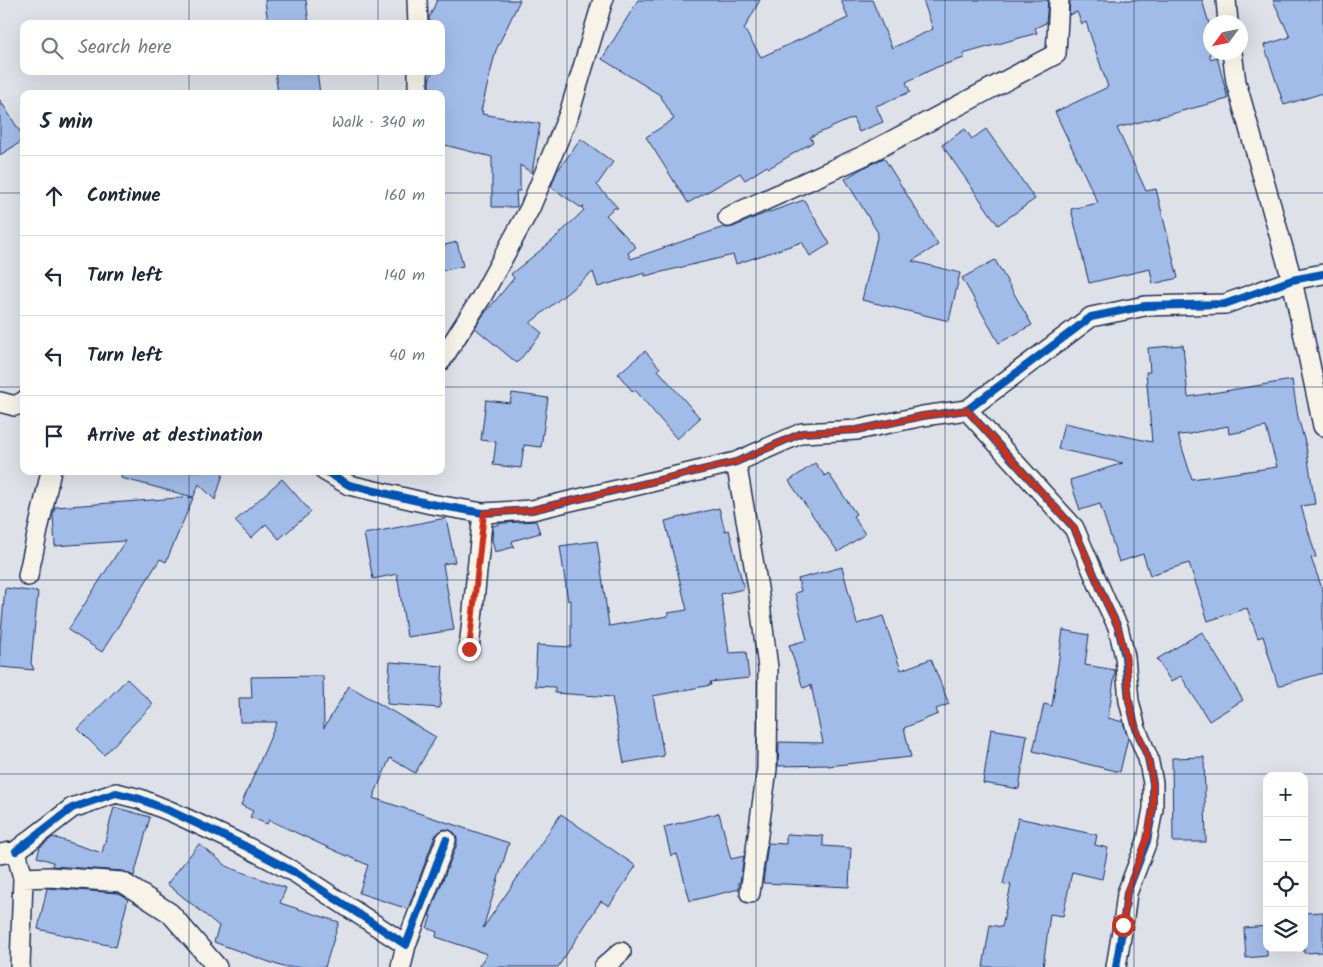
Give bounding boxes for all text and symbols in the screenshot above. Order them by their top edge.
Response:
north arrow [1203,15,1248,60]
search box [20,20,445,75]
text: Search here [78,33,172,63]
icon: search [38,34,66,62]
text: 5 min [40,106,93,139]
text: Walk · 340 m [332,110,425,135]
text: Continue [87,181,160,211]
icon: ahead [40,182,68,210]
text: 160 m [384,183,425,208]
text: Turn left [87,261,162,291]
icon: left [40,262,68,290]
text: 140 m [384,263,425,288]
text: Turn left [87,341,162,371]
icon: left [40,342,68,370]
text: 40 m [389,343,425,368]
text: Arrive at destination [87,421,263,451]
icon: arrive [40,422,68,450]
route end [458,638,481,661]
map controls [1263,772,1308,952]
button: + [1263,772,1308,817]
button: − [1263,817,1308,862]
button: locate [1263,862,1308,907]
button: layers [1263,907,1308,952]
route start [1112,914,1135,937]

